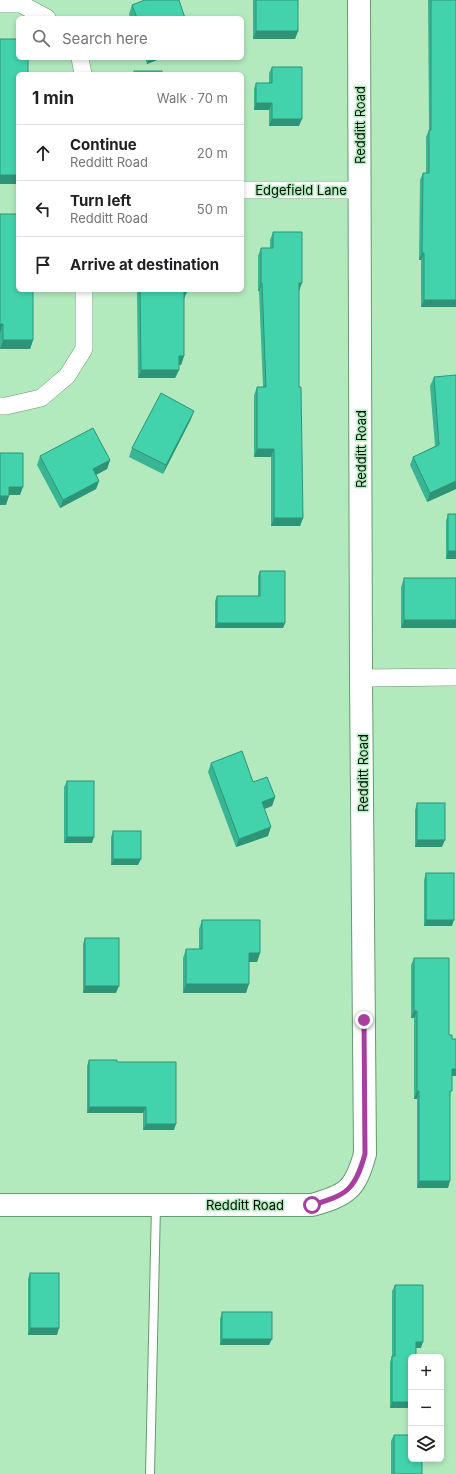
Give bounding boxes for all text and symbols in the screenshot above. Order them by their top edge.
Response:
search box [16,16,244,60]
icon: search [30,27,52,49]
text: Search here [62,29,148,48]
street label: Redditt Road [352,86,368,164]
text: 1 min [32,88,74,108]
text: Walk · 70 m [157,90,228,106]
text: Continue [70,135,137,154]
icon: ahead [32,142,54,164]
text: 20 m [197,145,228,161]
text: Redditt Road [70,154,148,170]
street label: Edgefield Lane [255,182,347,198]
text: Turn left [70,191,131,210]
icon: left [32,198,54,220]
text: 50 m [197,201,228,217]
text: Redditt Road [70,210,148,226]
icon: arrive [32,254,54,276]
text: Arrive at destination [70,255,219,274]
street label: Redditt Road [353,410,369,488]
street label: Redditt Road [355,734,371,812]
route end [355,1011,373,1029]
route start [303,1196,321,1214]
street label: Redditt Road [206,1197,284,1213]
map controls [408,1354,444,1462]
button: + [408,1354,444,1390]
button: − [408,1390,444,1426]
button: layers [408,1426,444,1462]

